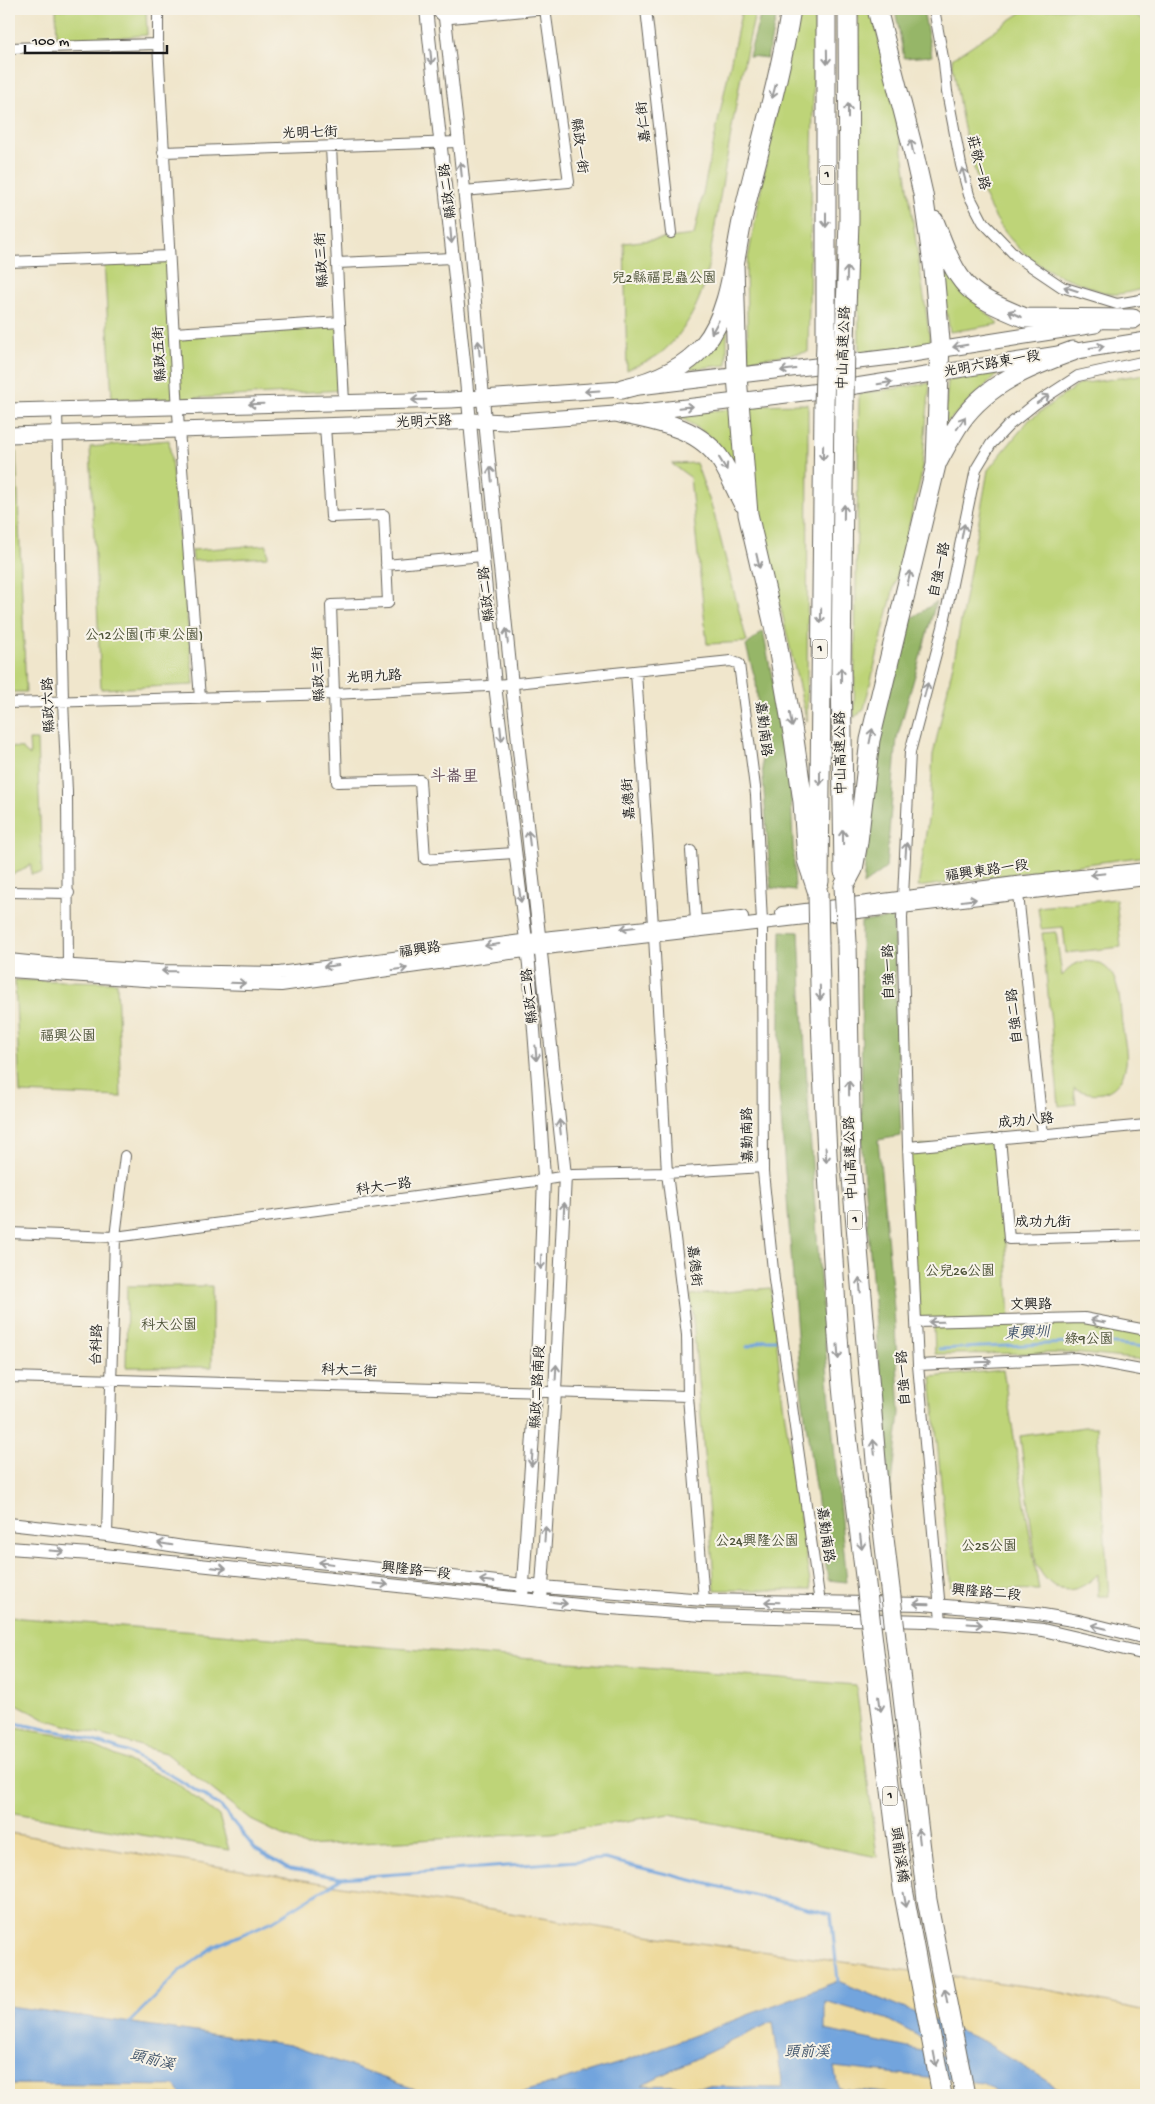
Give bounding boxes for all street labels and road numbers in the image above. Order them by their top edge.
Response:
street label: 嘉仁街 [633,100,656,144]
street label: 縣政一街 [566,117,591,175]
street label: 光明七街 [282,124,338,143]
street label: 莊敬一路 [962,134,993,192]
street label: 縣政二路 [436,162,461,220]
road number: 1 [820,166,834,184]
street label: 縣政三街 [312,232,333,288]
street label: 中山高速公路 [834,306,855,390]
street label: 縣政五街 [150,326,171,382]
street label: 光明六路東一段 [942,347,1042,382]
street label: 光明六路 [396,413,452,432]
street label: 自強一路 [926,541,955,599]
street label: 縣政二路 [476,565,499,623]
road number: 1 [812,640,828,659]
street label: 縣政三街 [310,646,329,702]
street label: 光明九路 [346,667,402,688]
street label: 縣政六路 [40,677,59,733]
street label: 嘉勤南路 [750,700,775,758]
street label: 中山高速公路 [832,711,851,795]
street label: 嘉德街 [619,777,640,821]
street label: 福興東路一段 [944,857,1030,886]
street label: 福興路 [398,939,442,962]
street label: 自強一路 [880,944,899,1000]
street label: 縣政二路 [519,967,542,1025]
street label: 自強二路 [1004,987,1027,1045]
street label: 嘉勤南路 [739,1107,758,1163]
street label: 成功八路 [997,1110,1055,1133]
street label: 中山高速公路 [841,1116,862,1200]
street label: 科大一路 [355,1175,413,1200]
road number: 1 [848,1210,862,1230]
street label: 成功九街 [1015,1214,1071,1232]
street label: 嘉德街 [682,1244,705,1288]
street label: 文興路 [1010,1296,1052,1315]
street label: 台科路 [88,1324,107,1366]
street label: 縣政二路南段 [527,1345,550,1429]
street label: 自強一路 [894,1349,915,1407]
street label: 科大二街 [321,1362,377,1381]
street label: 嘉勤南路 [812,1506,837,1564]
street label: 興隆路一段 [380,1559,452,1584]
street label: 興隆路二段 [950,1581,1022,1606]
road number: 1 [882,1786,898,1805]
street label: 頭前溪橋 [886,1826,911,1884]

